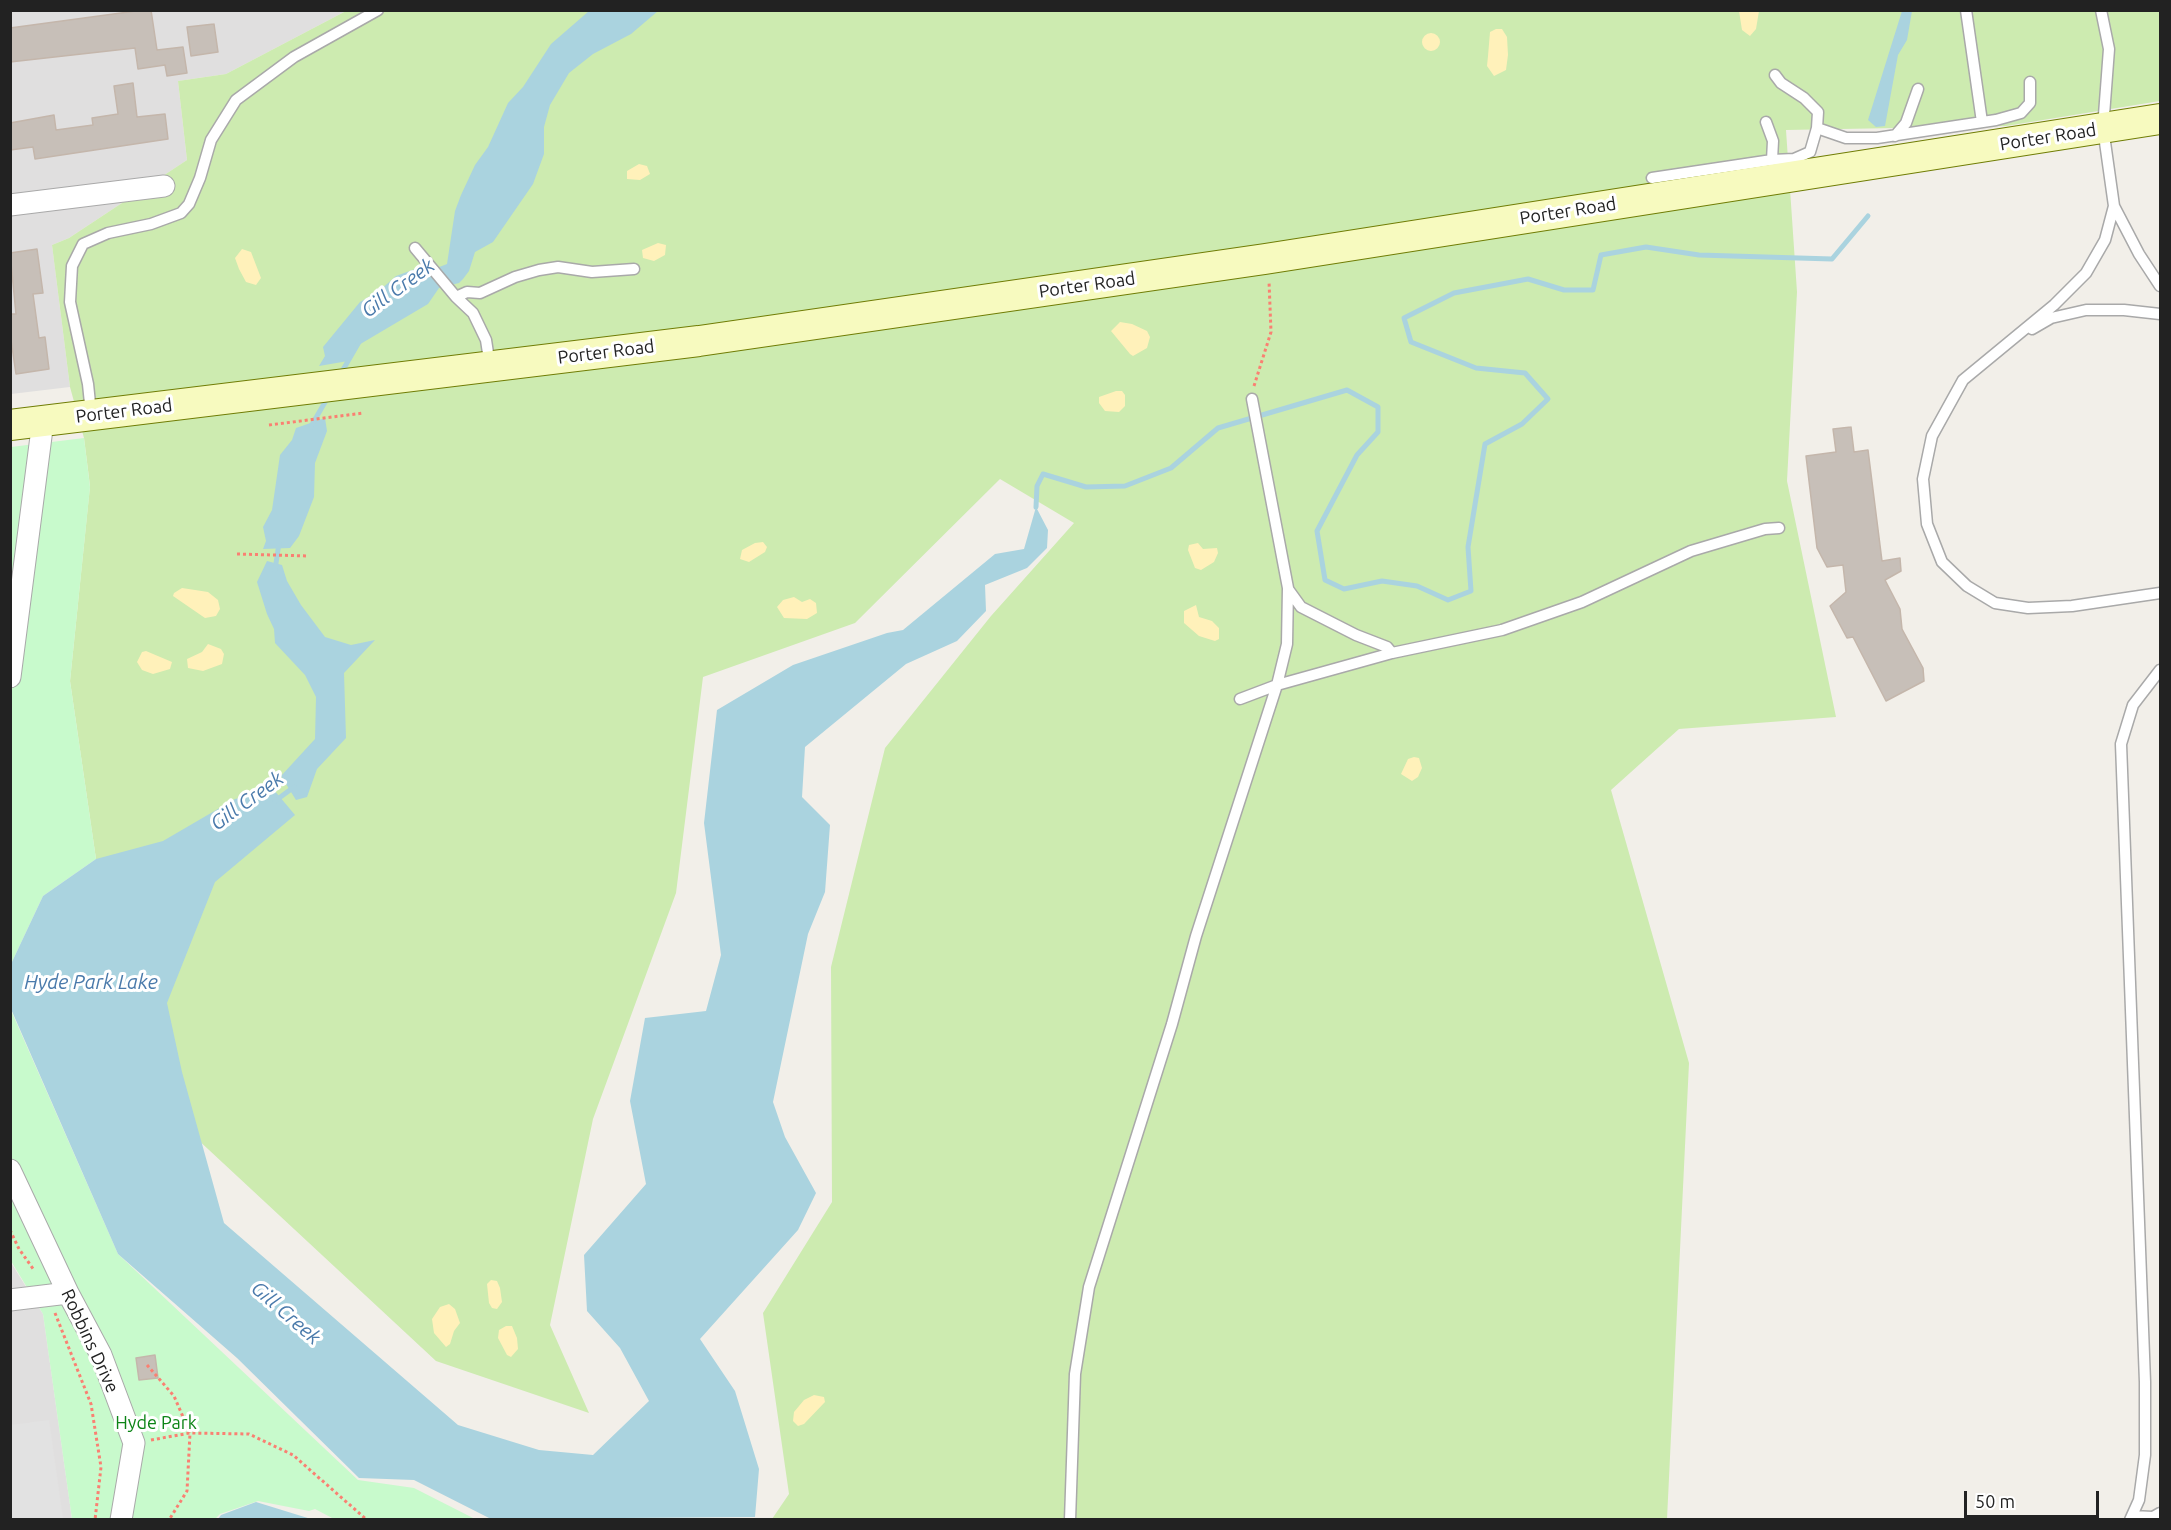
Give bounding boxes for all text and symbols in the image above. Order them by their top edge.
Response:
street label: Porter Road [1998,119,2098,155]
street label: Porter Road [1518,193,1618,229]
water label: Gill Creek [357,253,439,323]
street label: Porter Road [1037,268,1137,302]
street label: Porter Road [556,335,656,369]
street label: Porter Road [74,394,174,428]
water label: Gill Creek [206,766,288,836]
water label: Hyde Park Lake [24,970,158,994]
water label: Gill Creek [246,1276,326,1350]
street label: Robbins Drive [57,1286,123,1396]
park label: Hyde Park [115,1412,197,1434]
scale bar [1967,1479,2102,1517]
text: 50 m [1975,1491,2015,1511]

